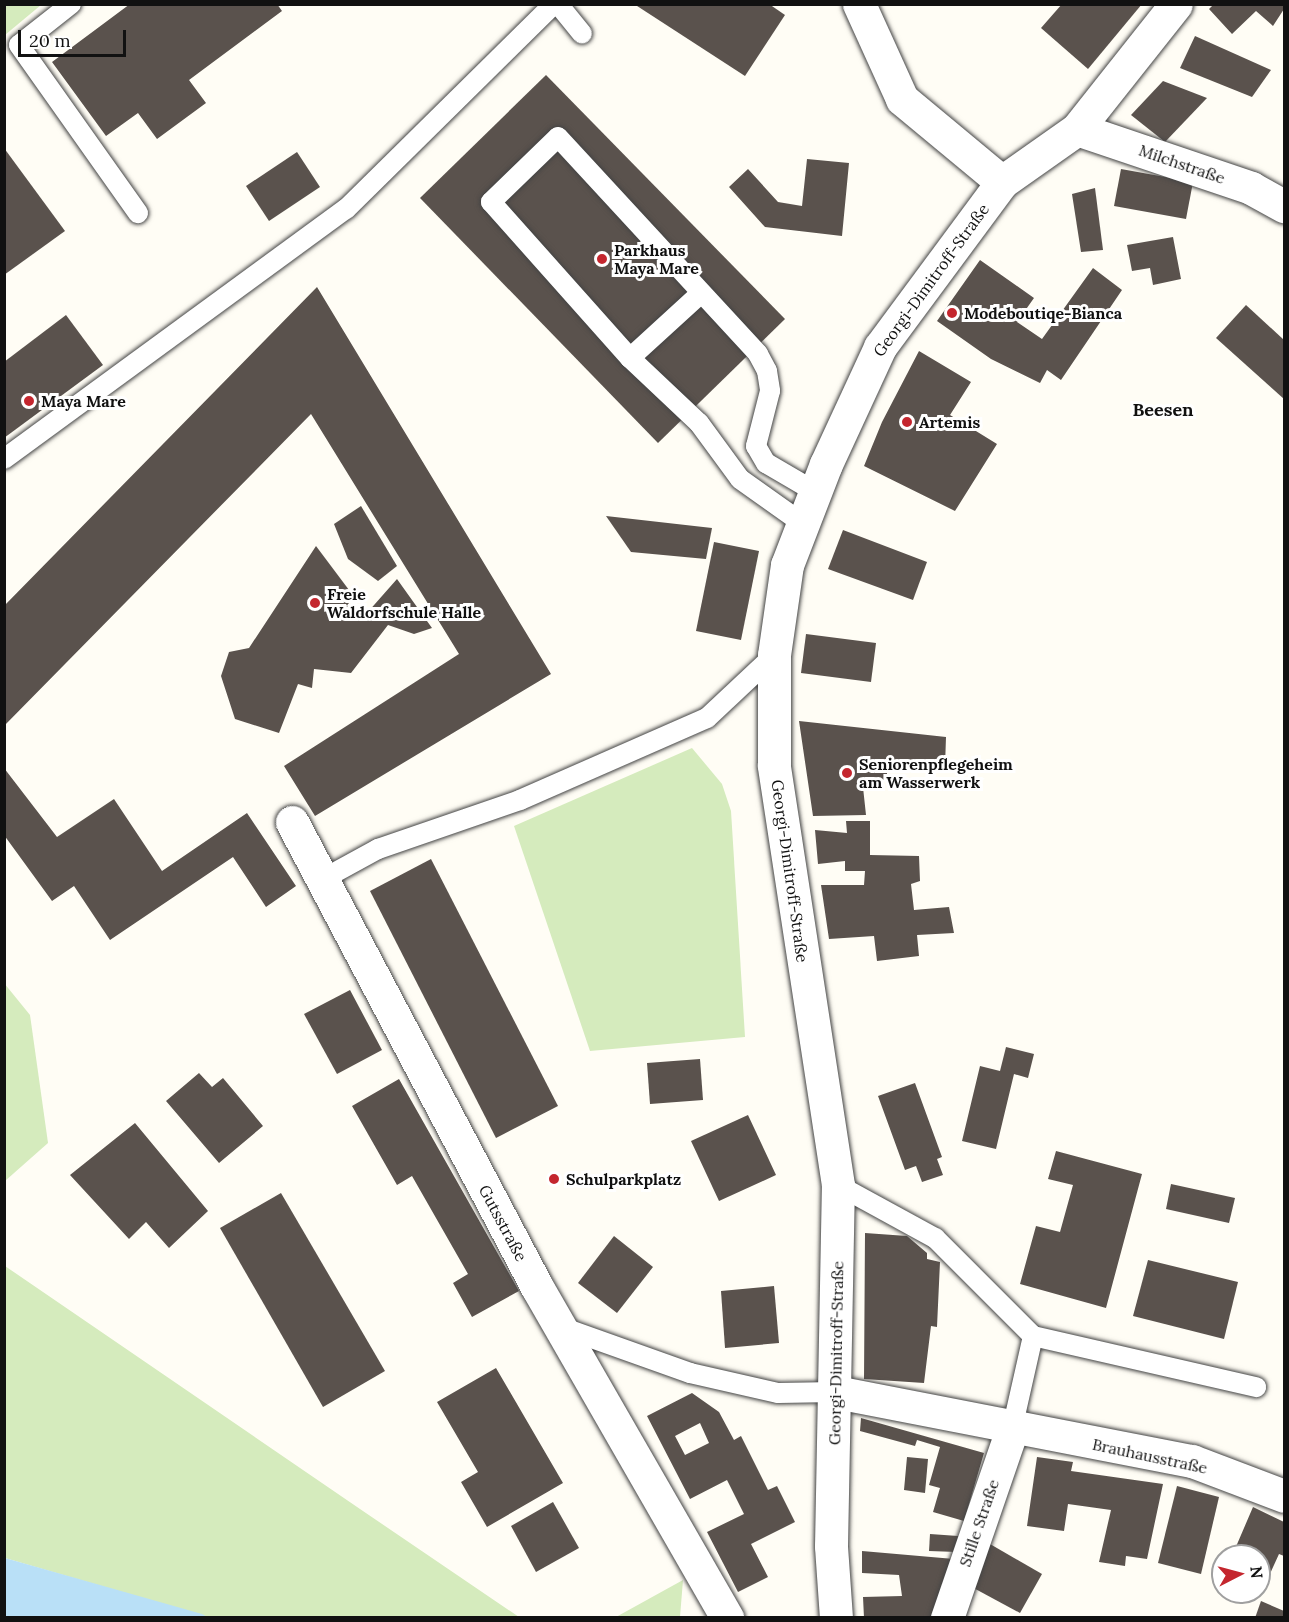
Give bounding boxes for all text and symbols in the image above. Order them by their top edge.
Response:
scale bar [21,18,129,56]
text: 20 m [29,29,71,52]
street label: Milchstraße [1136,140,1228,188]
street label: Georgi-Dimitroff-Straße [869,200,993,360]
place label: Parkhaus Maya Mare [614,240,699,278]
marker: Parkhaus Maya Mare [595,252,609,266]
place label: Modeboutiqe-Bianca [964,303,1122,323]
marker: Modeboutiqe-Bianca [945,306,959,320]
place label: Maya Mare [41,391,126,411]
marker: Maya Mare [22,394,36,408]
district label: Beesen [1132,399,1194,421]
place label: Artemis [919,412,980,432]
marker: Artemis [900,415,914,429]
place label: Freie Waldorfschule Halle [327,584,481,622]
marker: Freie Waldorfschule Halle [308,596,322,610]
place label: Seniorenpflegeheim am Wasserwerk [859,754,1013,792]
marker: Seniorenpflegeheim am Wasserwerk [840,766,854,780]
street label: Georgi-Dimitroff-Straße [768,778,812,964]
place label: Schulparkplatz [566,1169,681,1189]
marker: Schulparkplatz [547,1172,561,1186]
street label: Gutsstraße [475,1182,531,1264]
street label: Georgi-Dimitroff-Straße [825,1261,847,1445]
street label: Brauhausstraße [1091,1434,1209,1478]
street label: Stille Straße [955,1477,1003,1569]
north arrow [1211,1544,1271,1604]
text: N [1246,1565,1268,1580]

